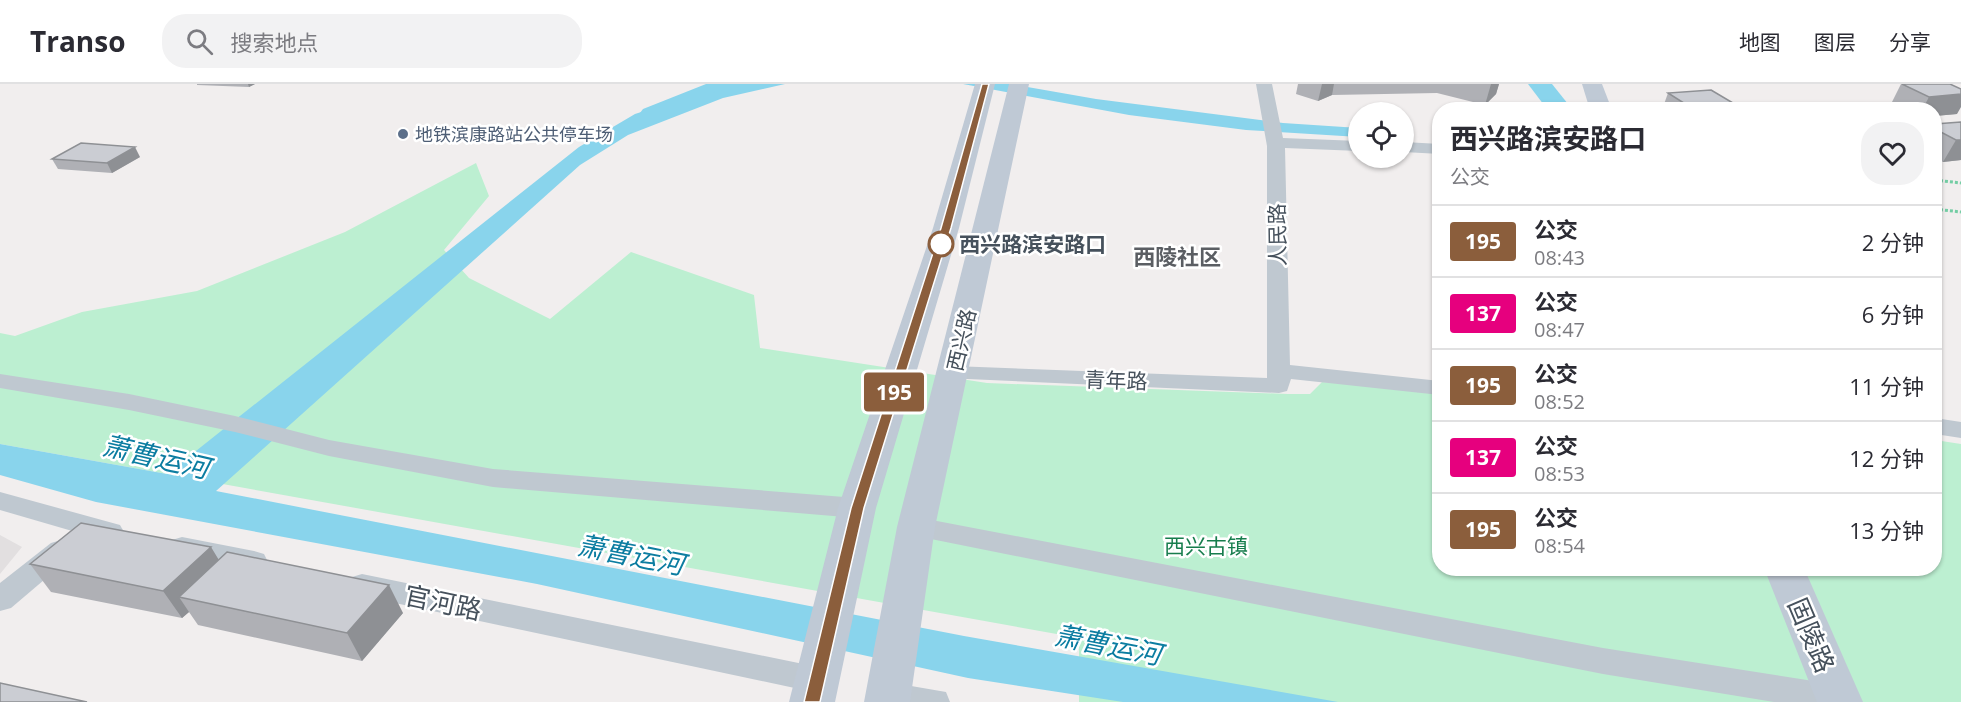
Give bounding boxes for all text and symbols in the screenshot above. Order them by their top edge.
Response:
search box [162,14,582,68]
text: Transo [30,22,126,60]
icon: search [183,25,216,58]
text: 搜索地点 [231,27,319,57]
text: 地图 [1739,28,1781,56]
text: 图层 [1814,28,1856,56]
text: 分享 [1889,28,1931,56]
map controls [1348,102,1414,168]
button: locate [1348,102,1414,168]
text: 西兴路滨安路口 [1450,119,1646,157]
place label: 地铁滨康路站公共停车场 [415,122,613,146]
button: heart [1861,122,1924,185]
marker: 地铁滨康路站公共停车场 [396,127,410,141]
text: 公交 [1450,163,1490,190]
street label: 人民路 [1262,203,1292,267]
text: 公交 [1534,214,1578,244]
text: 195 [1465,227,1501,255]
text: 2 分钟 [1862,227,1924,257]
place label: 西兴路滨安路口 [959,230,1106,258]
marker: 西兴路滨安路口 [928,231,954,257]
district label: 西陵社区 [1133,241,1221,271]
text: 08:43 [1534,244,1585,271]
text: 公交 [1534,286,1578,316]
text: 137 [1465,299,1501,327]
text: 6 分钟 [1862,299,1924,329]
street label: 西兴路 [940,306,982,374]
text: 08:47 [1534,316,1585,343]
text: 公交 [1534,358,1578,388]
street label: 青年路 [1084,365,1148,395]
text: 195 [1465,371,1501,399]
text: 11 分钟 [1849,371,1924,401]
line badge: 195 [860,372,928,412]
text: 195 [876,378,912,406]
text: 08:52 [1534,388,1585,415]
water label: 萧曹运河 [99,426,218,487]
text: 公交 [1534,430,1578,460]
text: 137 [1465,443,1501,471]
text: 12 分钟 [1849,443,1924,473]
text: 08:53 [1534,460,1585,487]
text: 公交 [1534,502,1578,532]
text: 195 [1465,515,1501,543]
text: 13 分钟 [1849,515,1924,545]
water label: 萧曹运河 [574,526,692,583]
park label: 西兴古镇 [1164,532,1248,560]
text: 08:54 [1534,532,1585,559]
street label: 官河路 [401,576,485,628]
street label: 固陵路 [1780,592,1844,678]
water label: 萧曹运河 [1051,616,1169,673]

